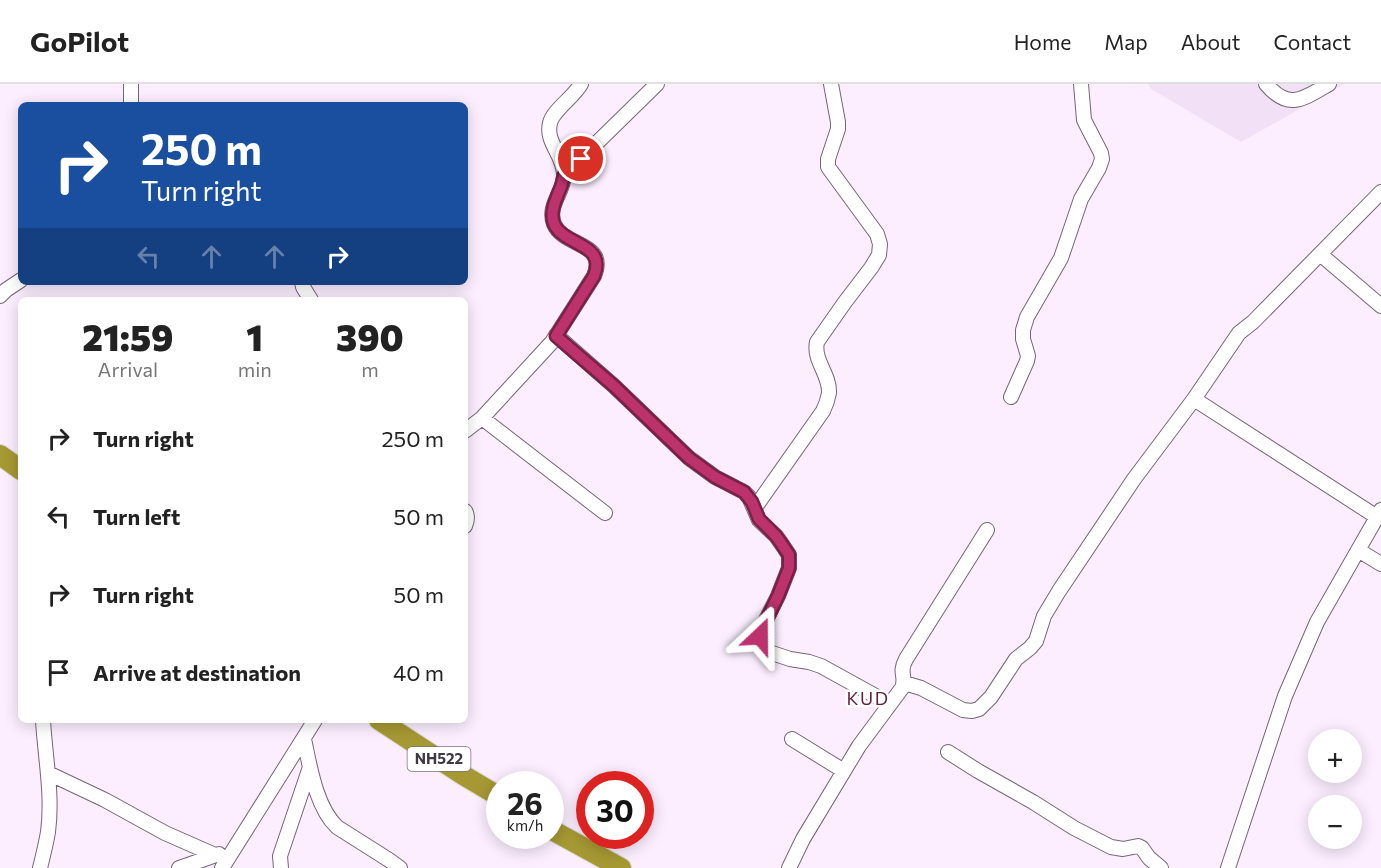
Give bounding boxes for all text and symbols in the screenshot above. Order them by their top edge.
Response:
text: GoPilot [30,24,129,58]
text: Home [1014,29,1071,54]
text: Map [1104,29,1148,54]
text: About [1181,29,1240,54]
text: Contact [1273,29,1351,54]
text: 250 m [141,122,262,174]
icon: right [42,126,120,204]
pin [555,133,606,184]
icon: arrive [564,142,597,175]
text: Turn right [141,174,261,207]
icon: left [132,240,165,273]
icon: ahead [195,240,228,273]
icon: ahead [258,240,291,273]
icon: right [321,240,354,273]
text: 21:59 [82,314,173,358]
text: 1 [246,314,263,358]
text: 390 [336,314,404,358]
text: Arrival [98,357,158,381]
text: min [238,357,272,381]
text: m [361,357,379,381]
icon: right [42,422,75,455]
text: Turn right [93,425,194,452]
text: 250 m [381,425,444,452]
icon: left [42,500,75,533]
text: Turn left [93,503,180,530]
text: 50 m [394,503,444,530]
icon: right [42,578,75,611]
text: Turn right [93,581,194,608]
text: 50 m [394,581,444,608]
position arrow [728,604,792,668]
icon: arrive [42,656,75,689]
text: Arrive at destination [93,659,301,686]
text: 40 m [393,659,444,686]
district label: KUD [847,687,889,709]
map controls [1308,729,1362,849]
button: + [1308,729,1362,783]
road number: NH522 [408,747,470,771]
speed limit sign: 30 [576,771,654,849]
text: 26 [507,784,543,821]
button: − [1308,795,1362,849]
text: km/h [507,816,543,834]

